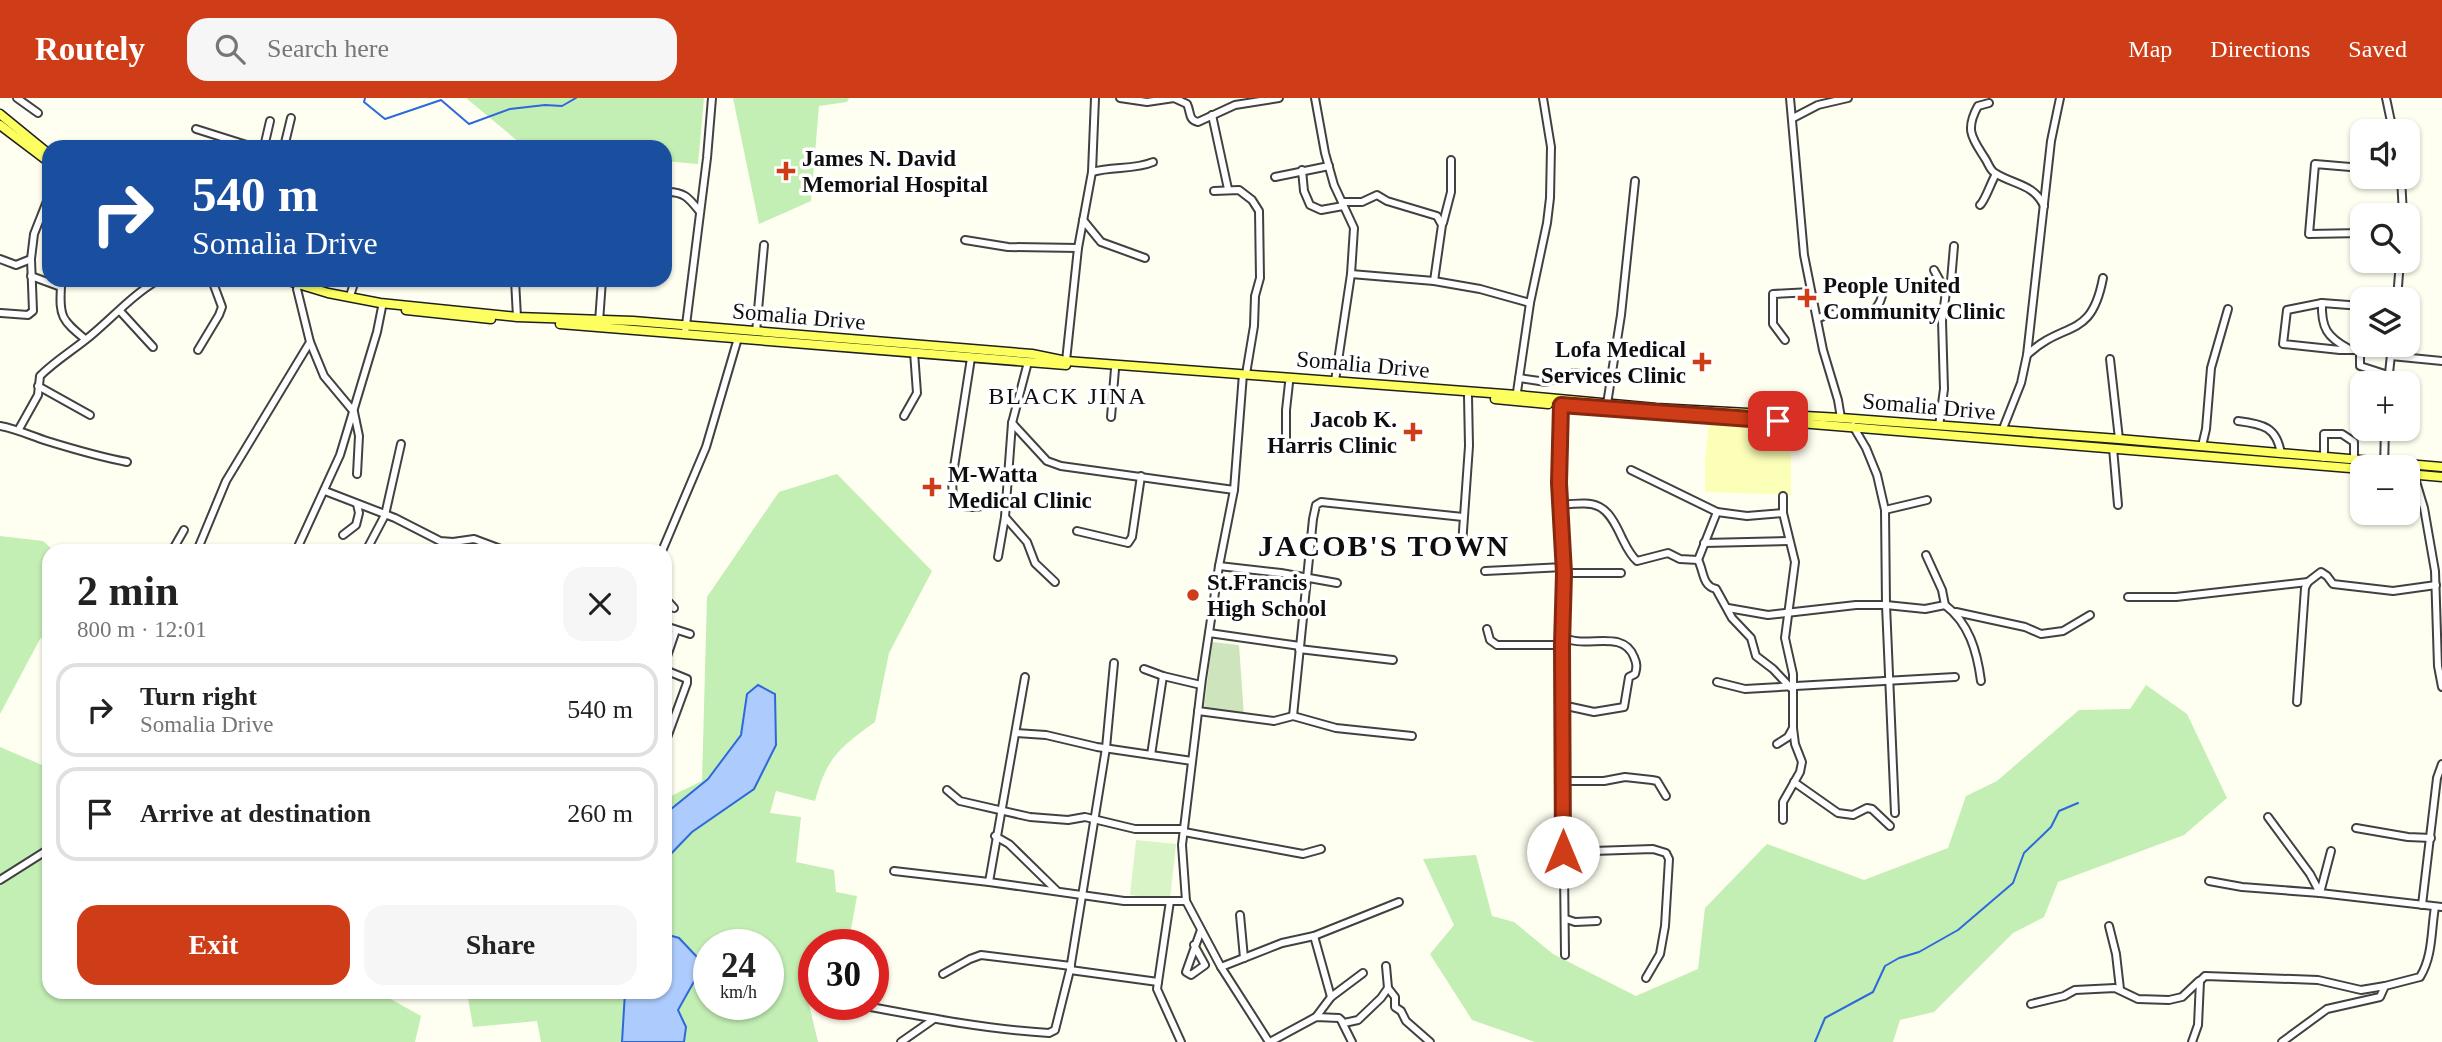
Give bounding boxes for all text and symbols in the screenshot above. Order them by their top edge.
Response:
search box [187,18,677,81]
icon: search [211,30,249,68]
text: Routely [35,31,145,67]
text: Search here [267,34,389,63]
text: Map [2128,36,2172,62]
text: Directions [2210,36,2310,62]
text: Saved [2348,36,2407,62]
map controls [2350,119,2420,525]
button: sound [2350,119,2420,189]
place label: James N. David Memorial Hospital [802,146,988,197]
marker: James N. David Memorial Hospital [776,161,796,181]
text: 540 m [192,167,319,222]
icon: right [77,168,168,259]
button: search [2350,203,2420,273]
text: Somalia Drive [192,225,378,261]
place label: People United Community Clinic [1823,273,2005,324]
button: layers [2350,287,2420,357]
marker: People United Community Clinic [1797,288,1817,308]
street label: Somalia Drive [731,298,867,335]
place label: Lofa Medical Services Clinic [1541,337,1686,388]
street label: Somalia Drive [1295,346,1431,383]
marker: Lofa Medical Services Clinic [1692,352,1712,372]
button: + [2350,371,2420,441]
district label: BLACK JINA [988,383,1148,409]
street label: Somalia Drive [1861,388,1997,425]
pin [1748,391,1808,451]
icon: arrive [1759,402,1797,440]
place label: Jacob K. Harris Clinic [1267,407,1397,458]
marker: Jacob K. Harris Clinic [1403,422,1423,442]
button: − [2350,455,2420,525]
place label: M-Watta Medical Clinic [948,462,1092,513]
marker: M-Watta Medical Clinic [922,477,942,497]
district label: JACOB'S TOWN [1258,529,1510,562]
button: close [563,567,637,641]
text: 2 min [77,568,179,614]
place label: St.Francis High School [1207,570,1327,621]
marker: St.Francis High School [1185,587,1201,603]
text: 800 m · 12:01 [77,617,207,642]
text: Turn right [140,682,257,711]
icon: right [81,691,119,729]
text: 540 m [567,695,633,724]
text: Somalia Drive [140,712,274,737]
icon: arrive [81,795,119,833]
text: Arrive at destination [140,799,371,828]
text: 260 m [567,799,633,828]
position arrow [1526,815,1600,889]
button: Exit [77,905,350,985]
button: Share [364,905,637,985]
speed limit sign: 30 [798,929,889,1020]
text: 24 [721,946,756,985]
text: km/h [720,982,757,1002]

